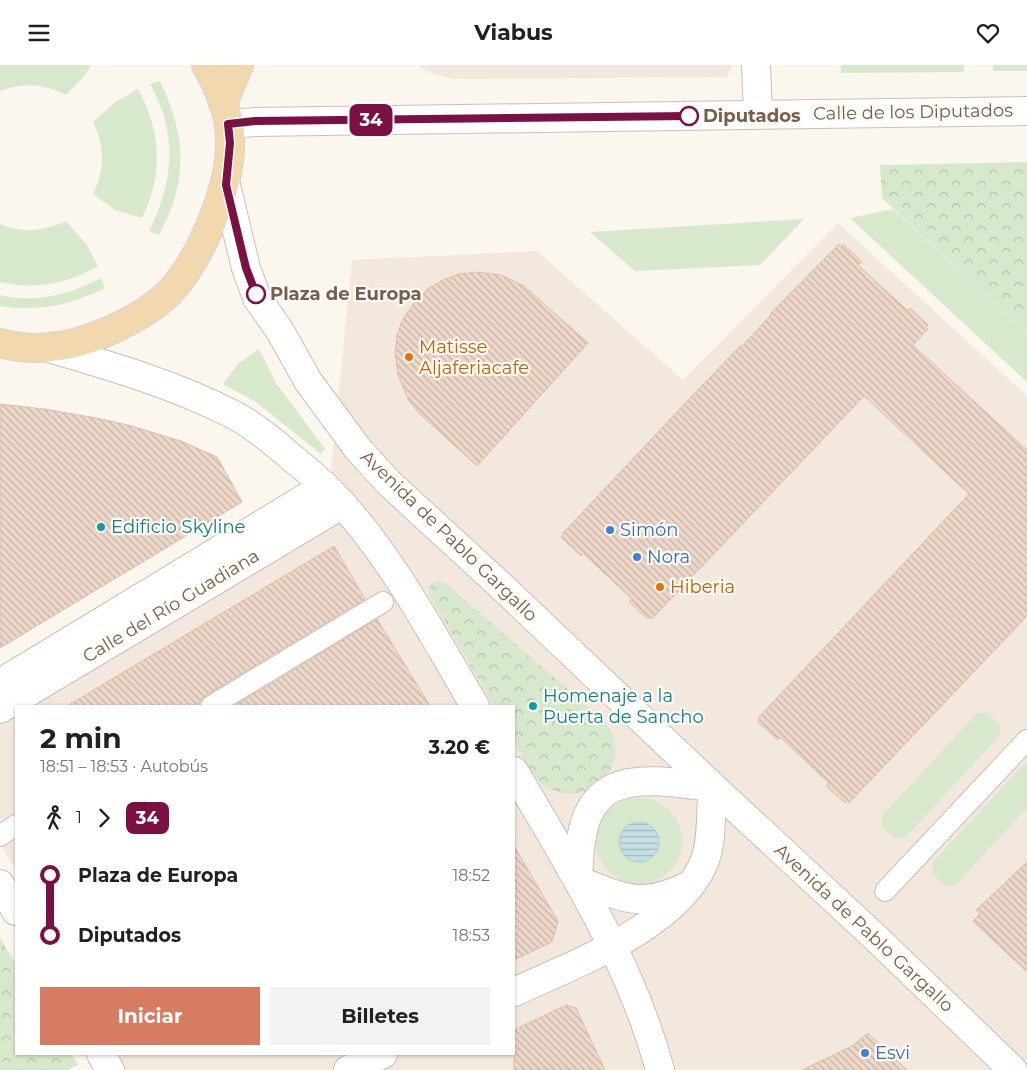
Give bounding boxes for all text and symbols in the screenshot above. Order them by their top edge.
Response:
icon: menu [25,19,53,47]
text: Viabus [474,19,553,46]
icon: heart [974,19,1002,47]
street label: Calle de los Diputados [813,99,1013,125]
line badge: 34 [348,104,394,136]
place label: Diputados [703,105,801,127]
marker: Diputados [679,106,699,126]
text: 34 [359,109,383,131]
place label: Plaza de Europa [270,283,422,305]
marker: Plaza de Europa [246,284,266,304]
place label: Matisse Aljaferiacafe [419,336,529,379]
marker: Matisse Aljaferiacafe [403,351,415,363]
street label: Avenida de Pablo Gargallo [356,446,542,626]
place label: Edificio Skyline [111,516,246,538]
place label: Simón [620,519,678,541]
marker: Edificio Skyline [95,521,107,533]
marker: Simón [604,524,616,536]
street label: Calle del Río Guadiana [79,545,263,667]
place label: Nora [647,546,690,568]
marker: Nora [631,551,643,563]
place label: Hiberia [670,576,735,598]
marker: Hiberia [654,581,666,593]
place label: Homenaje a la Puerta de Sancho [543,685,704,728]
marker: Homenaje a la Puerta de Sancho [527,700,539,712]
text: 2 min [40,721,122,755]
text: 3.20 € [429,736,490,759]
text: 18:51 – 18:53 · Autobús [40,757,208,776]
icon: walk [40,804,68,832]
icon: forward [90,804,118,832]
text: 34 [136,807,159,829]
text: 1 [76,808,82,827]
street label: Avenida de Pablo Gargallo [770,839,958,1017]
text: Plaza de Europa [78,864,238,887]
text: 18:52 [453,866,490,885]
text: Diputados [78,924,181,947]
text: 18:53 [453,926,490,945]
button: Iniciar [40,987,260,1045]
button: Billetes [270,987,490,1045]
place label: Esvi [875,1042,910,1064]
marker: Esvi [859,1047,871,1059]

